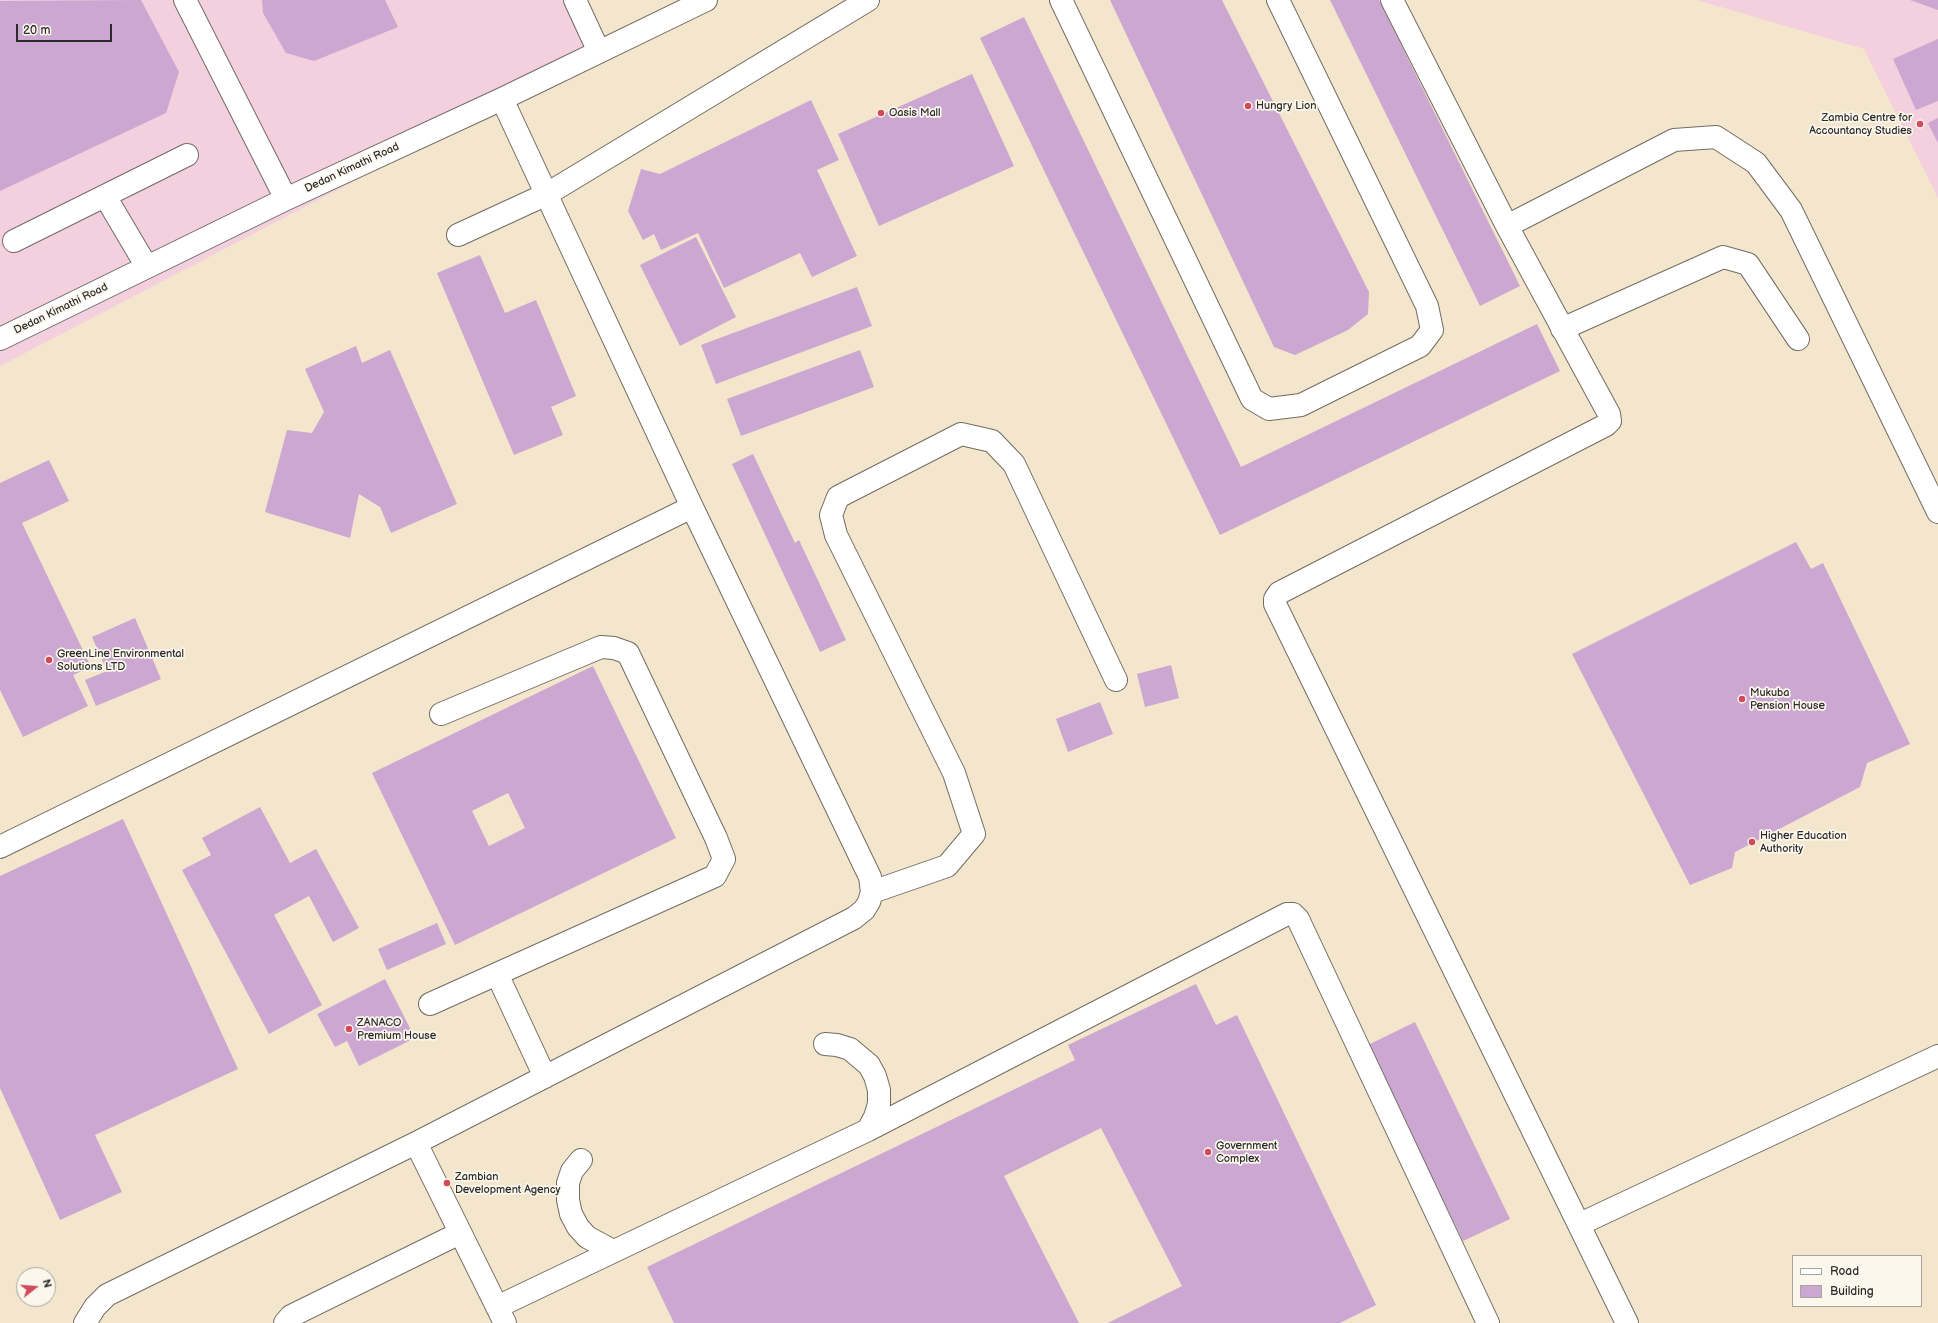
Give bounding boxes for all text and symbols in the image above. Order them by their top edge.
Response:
scale bar [18,16,114,42]
text: 20 m [23,23,50,38]
place label: Hungry Lion [1256,99,1317,113]
marker: Hungry Lion [1243,101,1253,111]
place label: Oasis Mall [889,106,941,120]
marker: Oasis Mall [876,108,886,118]
place label: Zambia Centre for Accountancy Studies [1809,111,1912,137]
marker: Zambia Centre for Accountancy Studies [1915,119,1925,129]
street label: Dedan Kimathi Road [303,140,401,196]
street label: Dedan Kimathi Road [12,281,110,337]
place label: GreenLine Environmental Solutions LTD [57,647,184,673]
marker: GreenLine Environmental Solutions LTD [44,655,54,665]
place label: Mukuba Pension House [1750,686,1825,712]
marker: Mukuba Pension House [1737,694,1747,704]
place label: Higher Education Authority [1760,829,1847,855]
marker: Higher Education Authority [1747,837,1757,847]
place label: ZANACO Premium House [357,1016,436,1042]
marker: ZANACO Premium House [344,1024,354,1034]
place label: Government Complex [1216,1139,1277,1165]
marker: Government Complex [1203,1147,1213,1157]
place label: Zambian Development Agency [455,1170,561,1196]
marker: Zambian Development Agency [442,1178,452,1188]
legend [1792,1255,1922,1307]
text: Road [1830,1264,1859,1279]
north arrow [16,1267,56,1307]
text: N [40,1278,54,1289]
text: Building [1830,1284,1874,1299]

